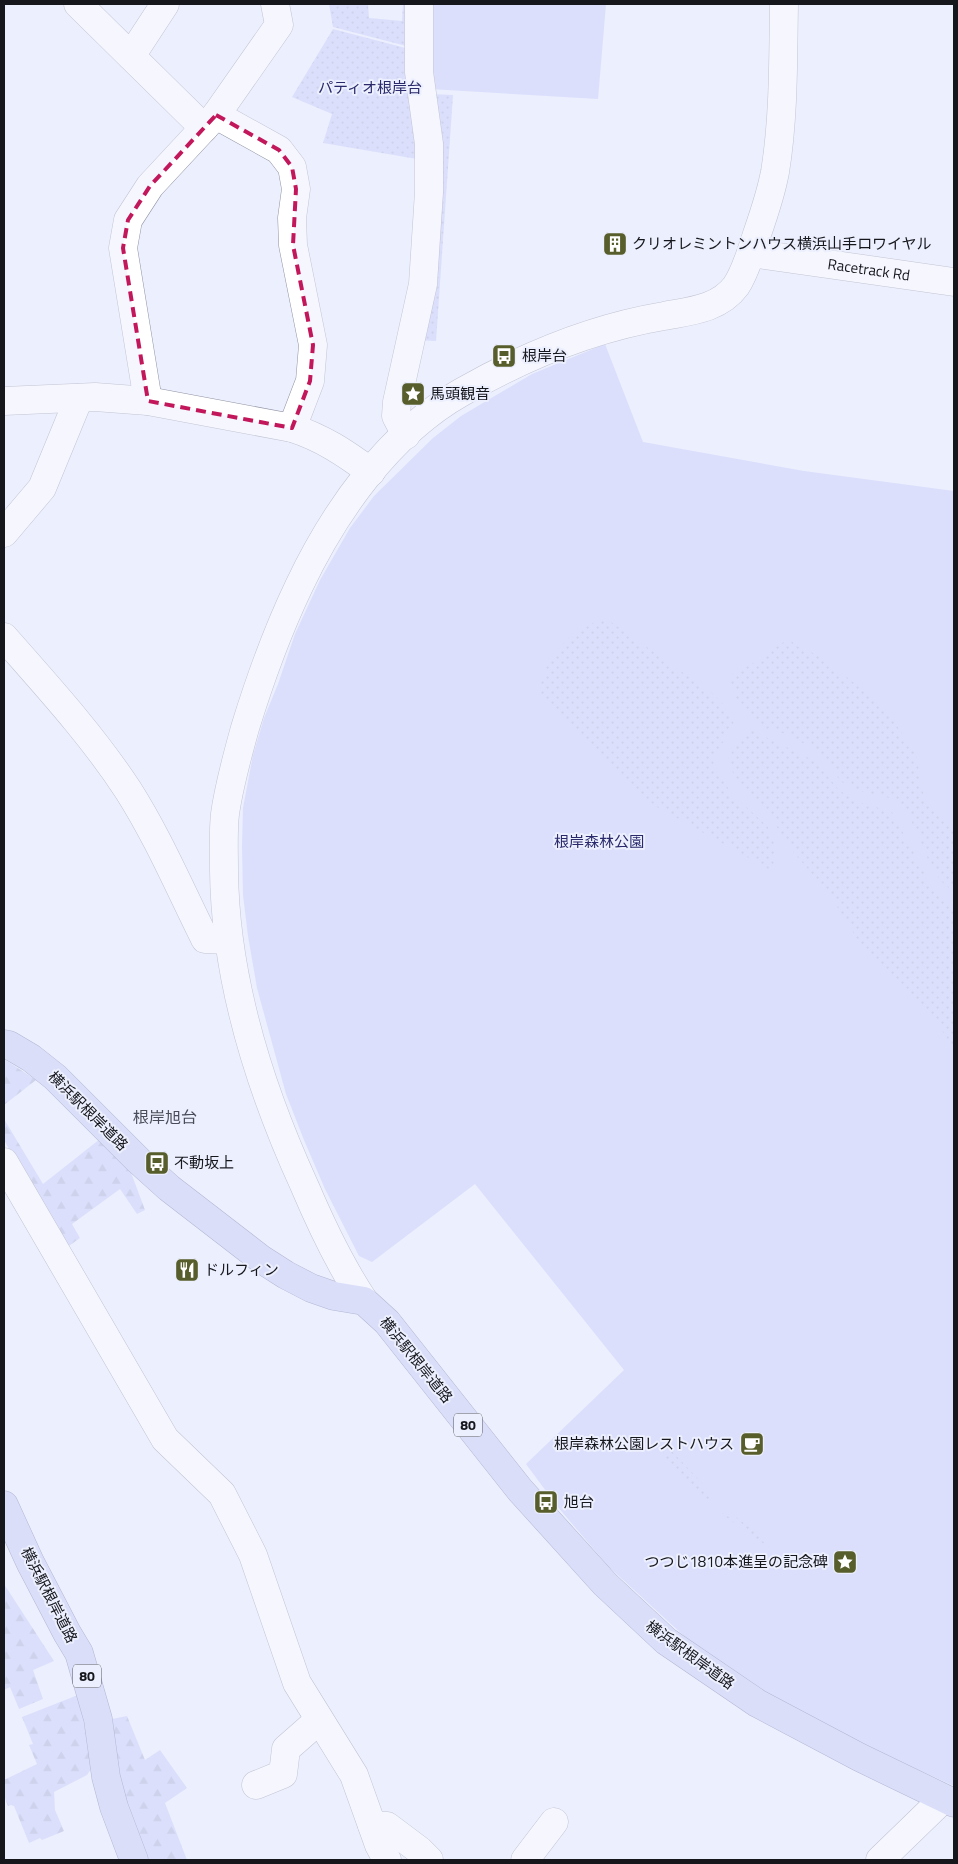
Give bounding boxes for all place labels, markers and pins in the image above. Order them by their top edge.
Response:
building icon: クリオレミントンハウス横浜山手ロワイヤル [602,231,628,257]
place label: クリオレミントンハウス横浜山手ロワイヤル [632,232,932,255]
bus stop icon: 根岸台 [491,343,517,369]
place label: 根岸台 [522,344,567,367]
place icon: 馬頭観音 [400,381,426,407]
place label: 馬頭観音 [430,382,490,405]
bus stop icon: 不動坂上 [144,1150,170,1176]
place label: 不動坂上 [174,1151,234,1174]
restaurant icon: ドルフィン [174,1257,200,1283]
place label: ドルフィン [204,1258,279,1281]
cafe icon: 根岸森林公園レストハウス [739,1431,765,1457]
place label: 根岸森林公園レストハウス [554,1432,734,1455]
bus stop icon: 旭台 [533,1489,559,1515]
place label: 旭台 [564,1490,594,1513]
place icon: つつじ1810本進呈の記念碑 [832,1549,858,1575]
place label: つつじ1810本進呈の記念碑 [644,1550,828,1573]

